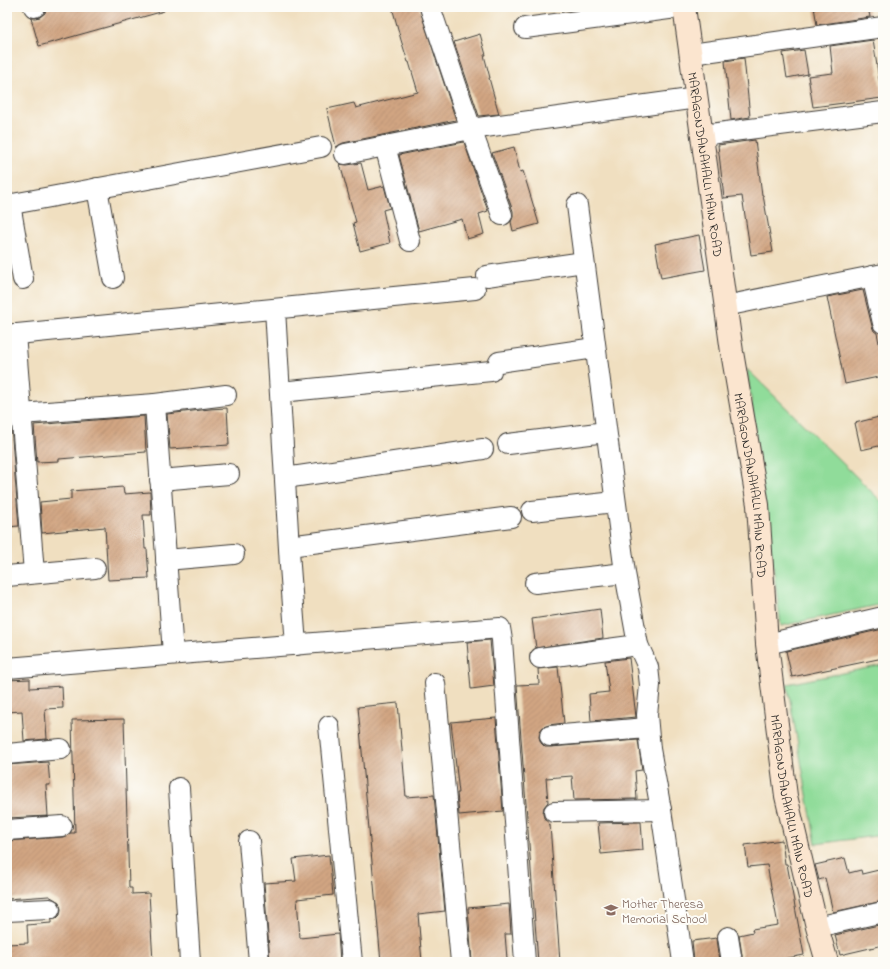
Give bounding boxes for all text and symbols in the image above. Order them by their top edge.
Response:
street label: MARAGONDANAHALLI MAIN ROAD [682,71,727,258]
street label: MARAGONDANAHALLI MAIN ROAD [728,391,771,578]
street label: MARAGONDANAHALLI MAIN ROAD [765,713,818,900]
place label: Mother Theresa Memorial School [622,895,707,929]
school or university icon: Mother Theresa Memorial School [603,902,619,918]

